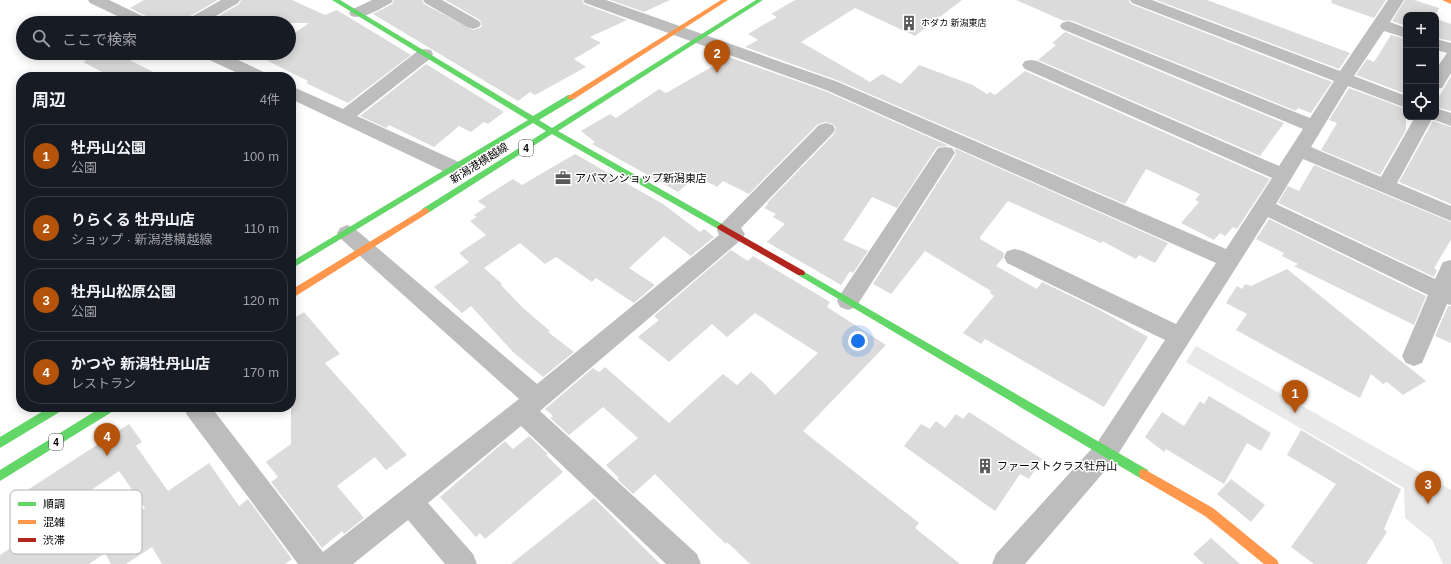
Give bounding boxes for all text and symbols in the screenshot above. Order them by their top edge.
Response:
map controls [1403,12,1439,120]
button: + [1403,12,1439,48]
building icon: ホダカ 新潟東店 [900,14,918,32]
search box [16,16,296,60]
place label: ホダカ 新潟東店 [921,18,987,28]
icon: search [30,27,52,49]
text: ここで検索 [62,31,137,48]
pin: 2 [704,40,730,73]
button: − [1403,48,1439,84]
button: locate [1403,84,1439,120]
text: 周辺 [32,91,66,110]
text: 4件 [260,92,280,107]
text: 牡丹山公園 [71,139,146,156]
street label: 新潟港横越線 [448,140,510,186]
road number: 4 [519,140,533,156]
text: 1 [42,149,50,164]
text: 100 m [243,149,279,164]
text: 公園 [71,160,97,175]
office icon: アパマンショップ新潟東店 [554,169,572,187]
place label: アパマンショップ新潟東店 [575,172,707,184]
text: りらくる 牡丹山店 [71,211,195,228]
text: 2 [42,221,50,236]
text: 110 m [244,221,279,236]
text: ショップ · 新潟港横越線 [71,232,213,247]
text: 牡丹山松原公園 [71,283,176,300]
text: 3 [42,293,50,308]
text: 120 m [243,293,279,308]
text: 公園 [71,304,97,319]
your location [848,331,868,351]
text: かつや 新潟牡丹山店 [71,355,210,372]
text: 4 [42,365,50,380]
text: 170 m [243,365,279,380]
text: レストラン [71,376,136,391]
pin: 1 [1282,380,1308,413]
pin: 4 [94,423,120,456]
road number: 4 [49,434,63,450]
building icon: ファーストクラス牡丹山 [976,457,994,475]
place label: ファーストクラス牡丹山 [997,460,1117,472]
pin: 3 [1415,471,1441,504]
legend [10,490,142,554]
text: 順調 [43,498,65,510]
text: 混雑 [43,516,65,528]
text: 渋滞 [43,534,65,546]

